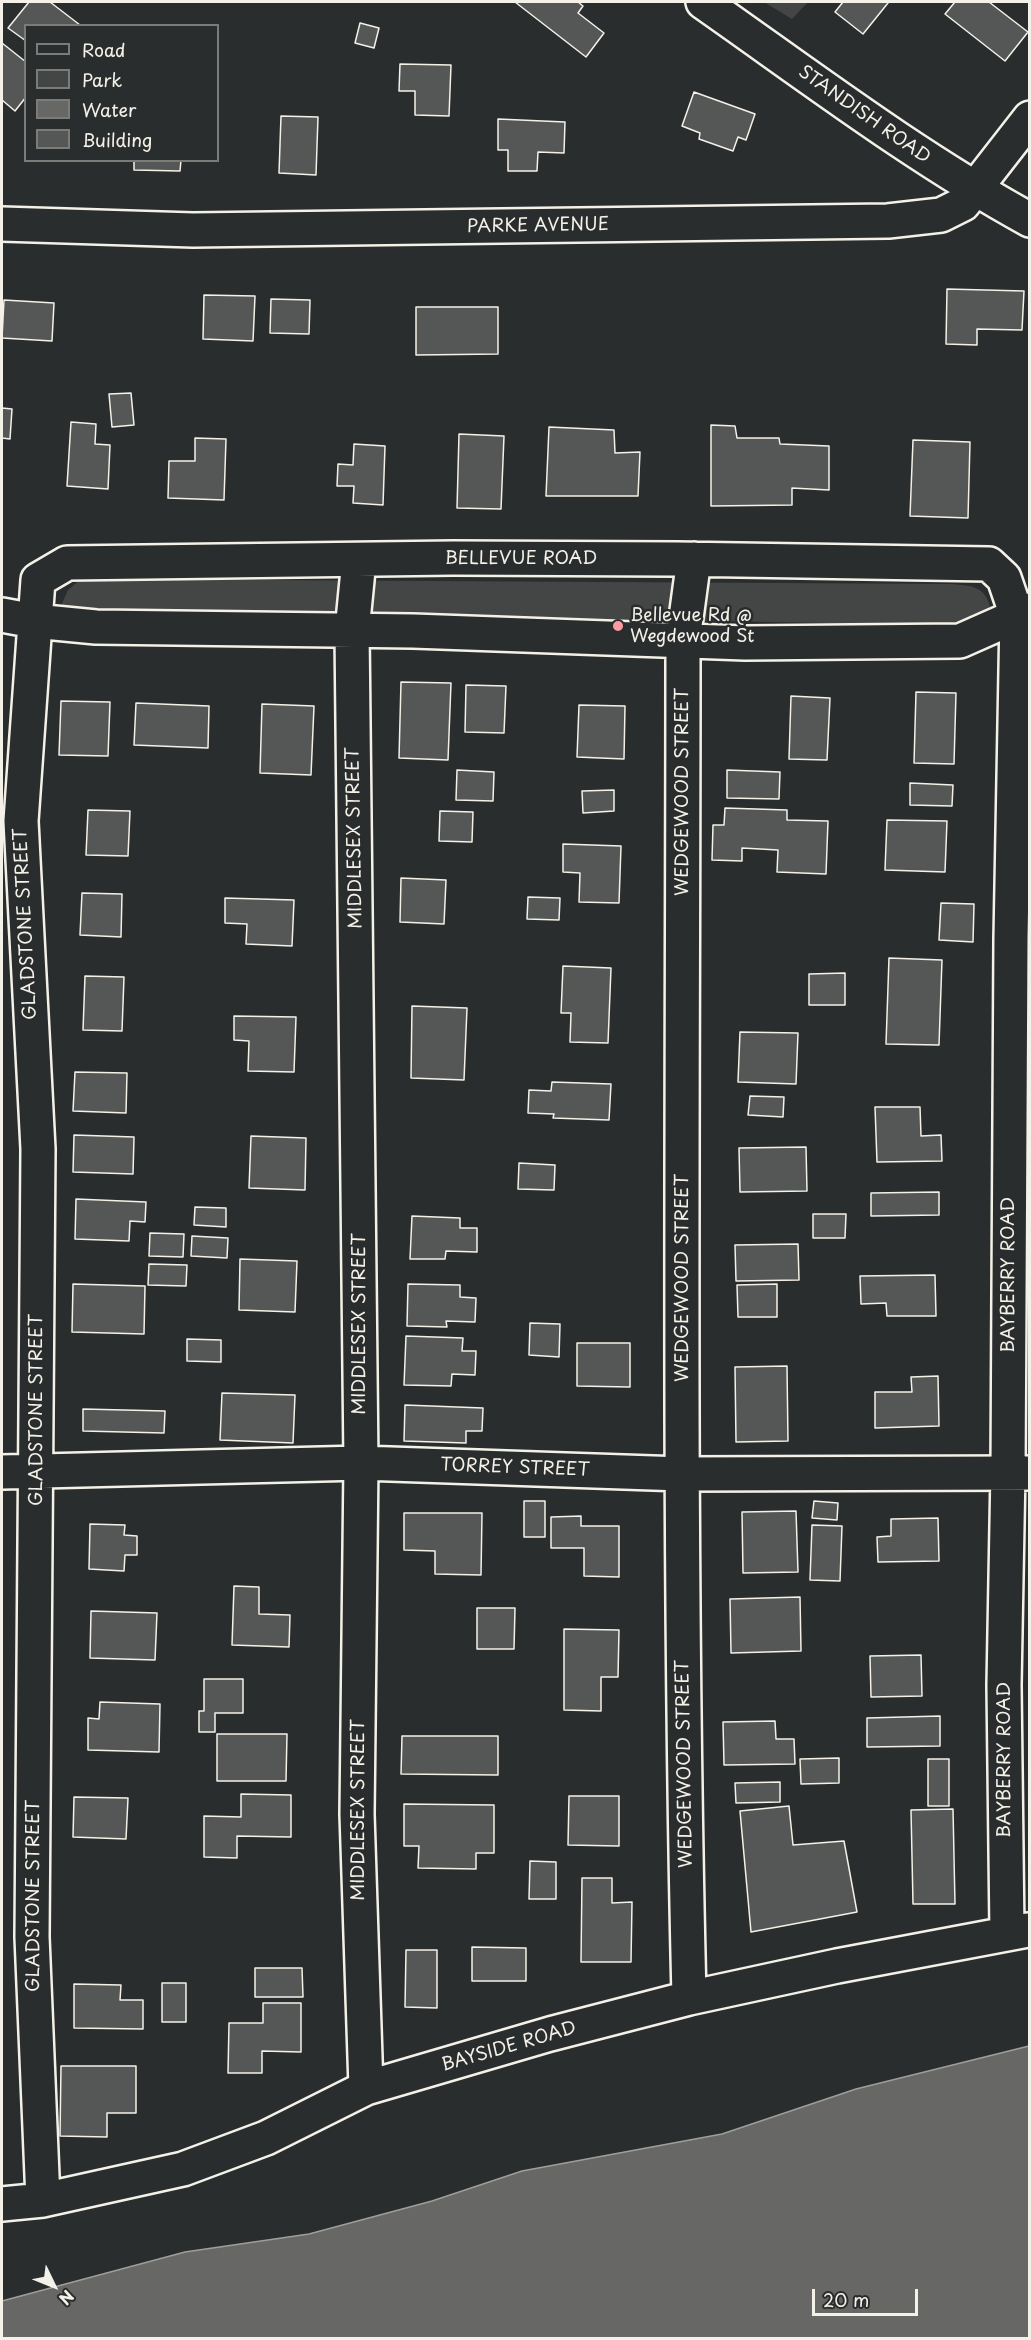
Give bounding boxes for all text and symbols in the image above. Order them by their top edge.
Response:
legend [24,24,219,162]
text: Road [82,36,126,63]
street label: STANDISH ROAD [794,61,934,169]
text: Park [82,66,122,93]
text: Water [82,96,136,123]
text: Building [82,126,152,153]
street label: PARKE AVENUE [467,214,609,238]
street label: BELLEVUE ROAD [445,548,597,570]
place label: Bellevue Rd @ Wegdewood St [630,605,754,648]
marker: Bellevue Rd @ Wegdewood St [611,619,625,633]
street label: WEDGEWOOD STREET [672,688,694,896]
street label: MIDDLESEX STREET [343,747,367,929]
street label: GLADSTONE STREET [10,828,42,1020]
street label: WEDGEWOOD STREET [672,1174,694,1382]
street label: BAYBERRY ROAD [998,1197,1020,1353]
street label: MIDDLESEX STREET [349,1233,371,1415]
street label: GLADSTONE STREET [26,1314,48,1506]
street label: TORREY STREET [440,1455,590,1481]
street label: WEDGEWOOD STREET [672,1660,698,1868]
street label: BAYBERRY ROAD [994,1682,1016,1838]
street label: MIDDLESEX STREET [348,1719,370,1901]
street label: GLADSTONE STREET [23,1800,45,1992]
street label: BAYSIDE ROAD [439,2017,579,2077]
north arrow [24,2256,84,2316]
scale bar [815,2277,922,2315]
text: N [54,2285,80,2311]
text: 20 m [823,2286,869,2313]

